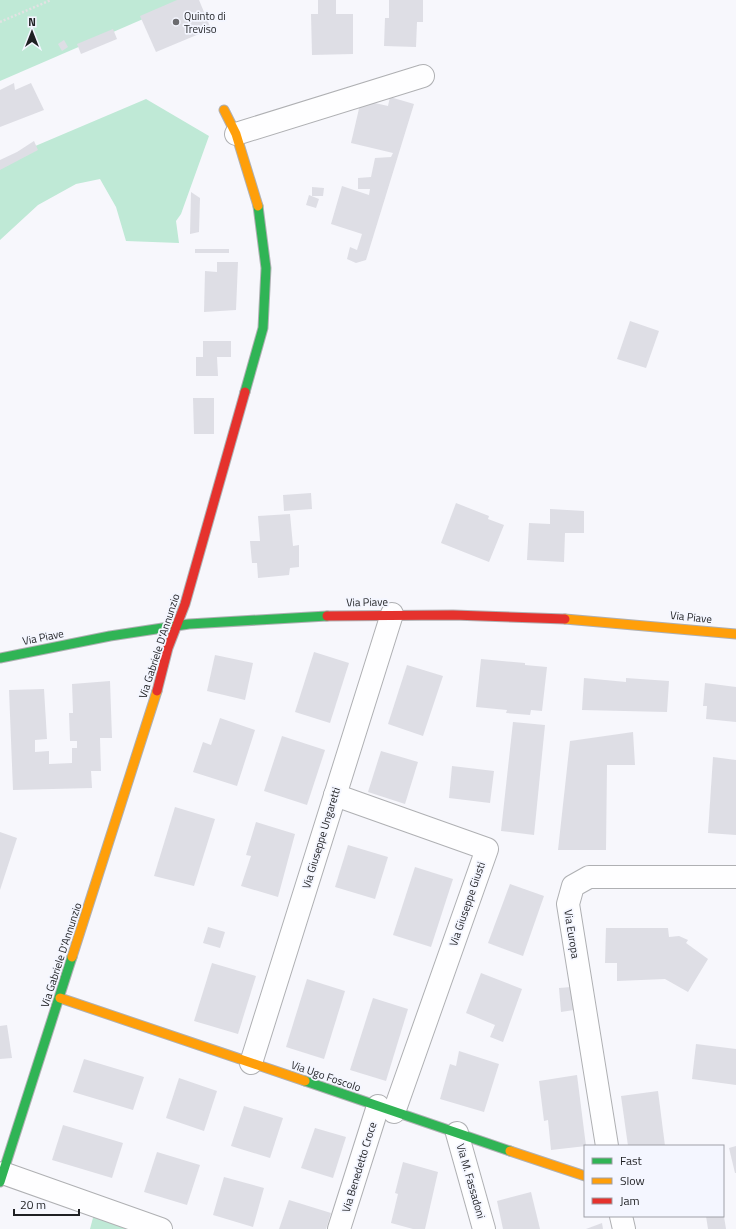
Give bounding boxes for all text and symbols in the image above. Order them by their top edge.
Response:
place label: Quinto di Treviso [184,8,226,37]
north arrow [12,12,52,52]
text: N [28,14,36,30]
marker: Quinto di Treviso [171,17,181,27]
street label: Via Gabriele D'Annunzio [134,591,184,700]
street label: Via Piave [346,594,389,610]
street label: Via Piave [669,607,713,627]
street label: Via Piave [21,625,66,649]
street label: Via Giuseppe Ungaretti [298,785,344,891]
street label: Via Giuseppe Giusti [445,860,489,948]
street label: Via Gabriele D'Annunzio [36,900,86,1009]
street label: Via Europa [560,908,584,960]
street label: Via Ugo Foscolo [289,1057,363,1096]
street label: Via Benedetto Croce [338,1120,380,1214]
street label: Via M. Fassadoni [453,1142,489,1220]
legend [584,1145,724,1217]
text: Fast [620,1151,643,1170]
text: Slow [620,1171,645,1190]
scale bar [14,1191,79,1217]
text: Jam [620,1191,640,1210]
text: 20 m [20,1195,46,1214]

